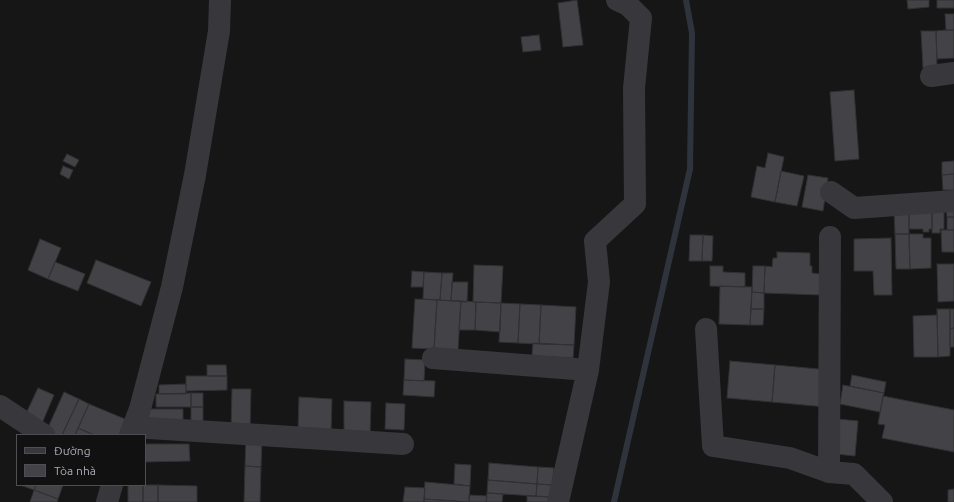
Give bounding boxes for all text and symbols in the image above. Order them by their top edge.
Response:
legend [16,434,146,486]
text: Đường [54,444,91,457]
text: Tòa nhà [54,464,96,477]

